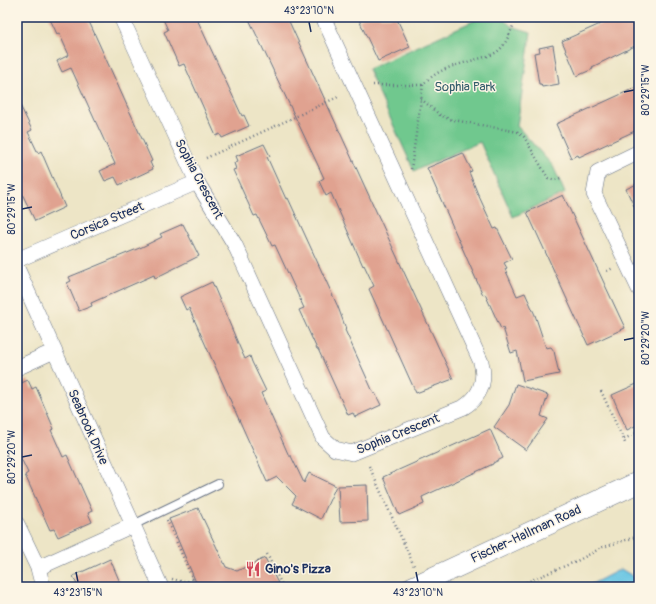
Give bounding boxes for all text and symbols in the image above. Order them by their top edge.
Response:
text: 43°23'10"N [284,5,334,17]
text: 80°29'15"W [640,64,652,115]
park label: Sophia Park [435,79,496,95]
street label: Sophia Crescent [171,136,227,222]
text: 80°29'15"W [6,183,18,234]
street label: Corsica Street [68,198,147,244]
text: 80°29'20"W [640,311,652,365]
street label: Seabrook Drive [64,387,112,468]
street label: Sophia Crescent [354,410,443,458]
text: 80°29'20"W [6,430,18,484]
street label: Fischer-Hallman Road [468,501,584,567]
restaurant icon: Gino's Pizza [244,560,262,578]
place label: Gino's Pizza [265,561,331,577]
text: 43°23'15"N [54,587,103,599]
text: 43°23'10"N [393,587,443,599]

